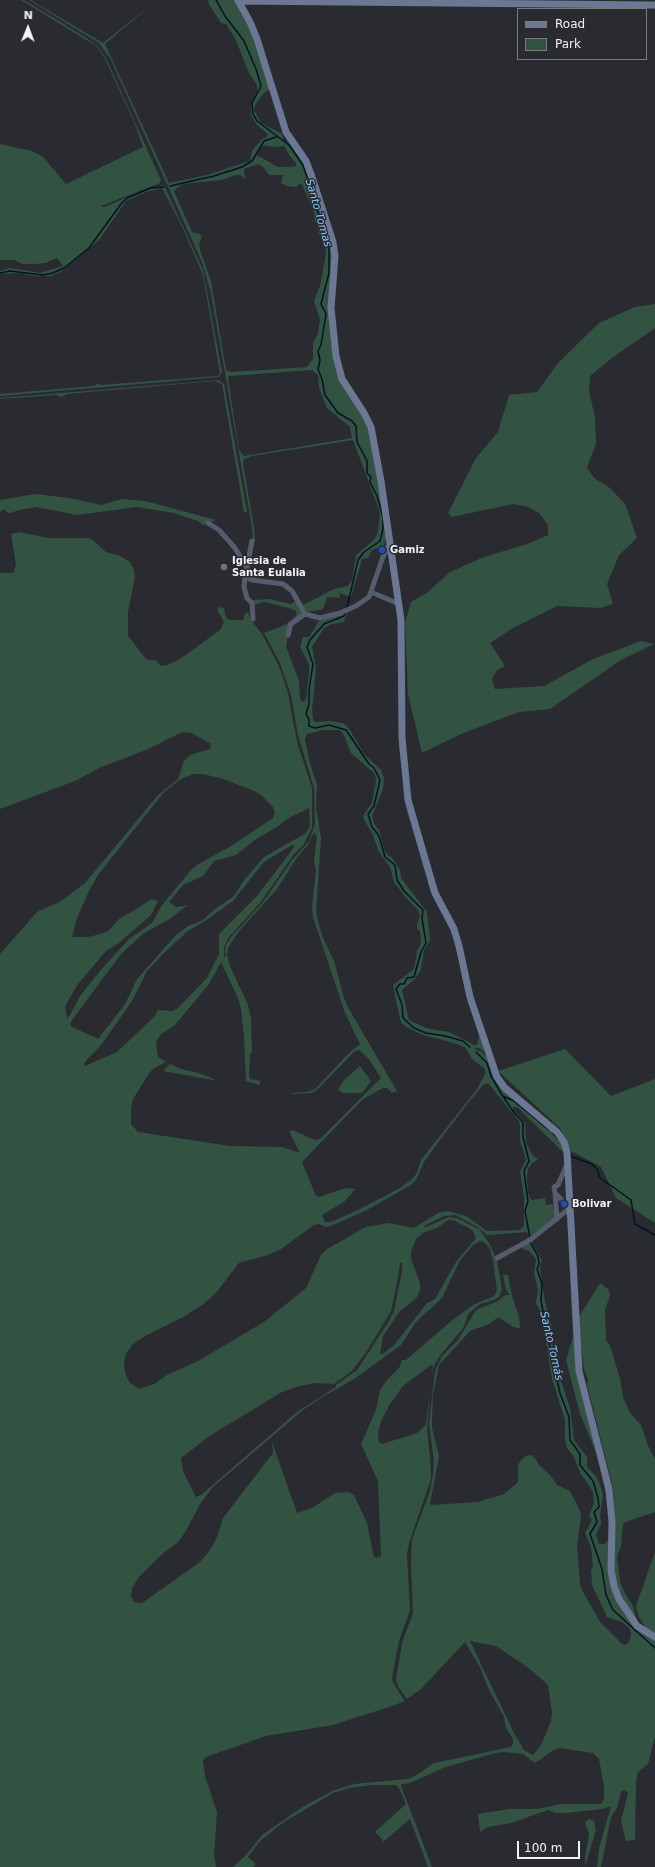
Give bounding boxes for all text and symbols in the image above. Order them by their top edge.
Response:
north arrow [8,8,48,48]
legend [517,8,647,60]
text: N [23,9,33,22]
text: Road [555,17,585,31]
text: Park [555,37,581,51]
water label: Santo Tomas [302,177,334,249]
place label: Gamiz [390,544,425,556]
marker: Gamiz [377,545,387,555]
place label: Iglesia de Santa Eulalia [232,555,306,578]
marker: Iglesia de Santa Eulalia [219,562,229,572]
place label: Bolivar [572,1198,612,1210]
marker: Bolivar [559,1199,569,1209]
water label: Santo Tomás [537,1310,565,1382]
scale bar [519,1833,582,1859]
text: 100 m [524,1841,562,1855]

